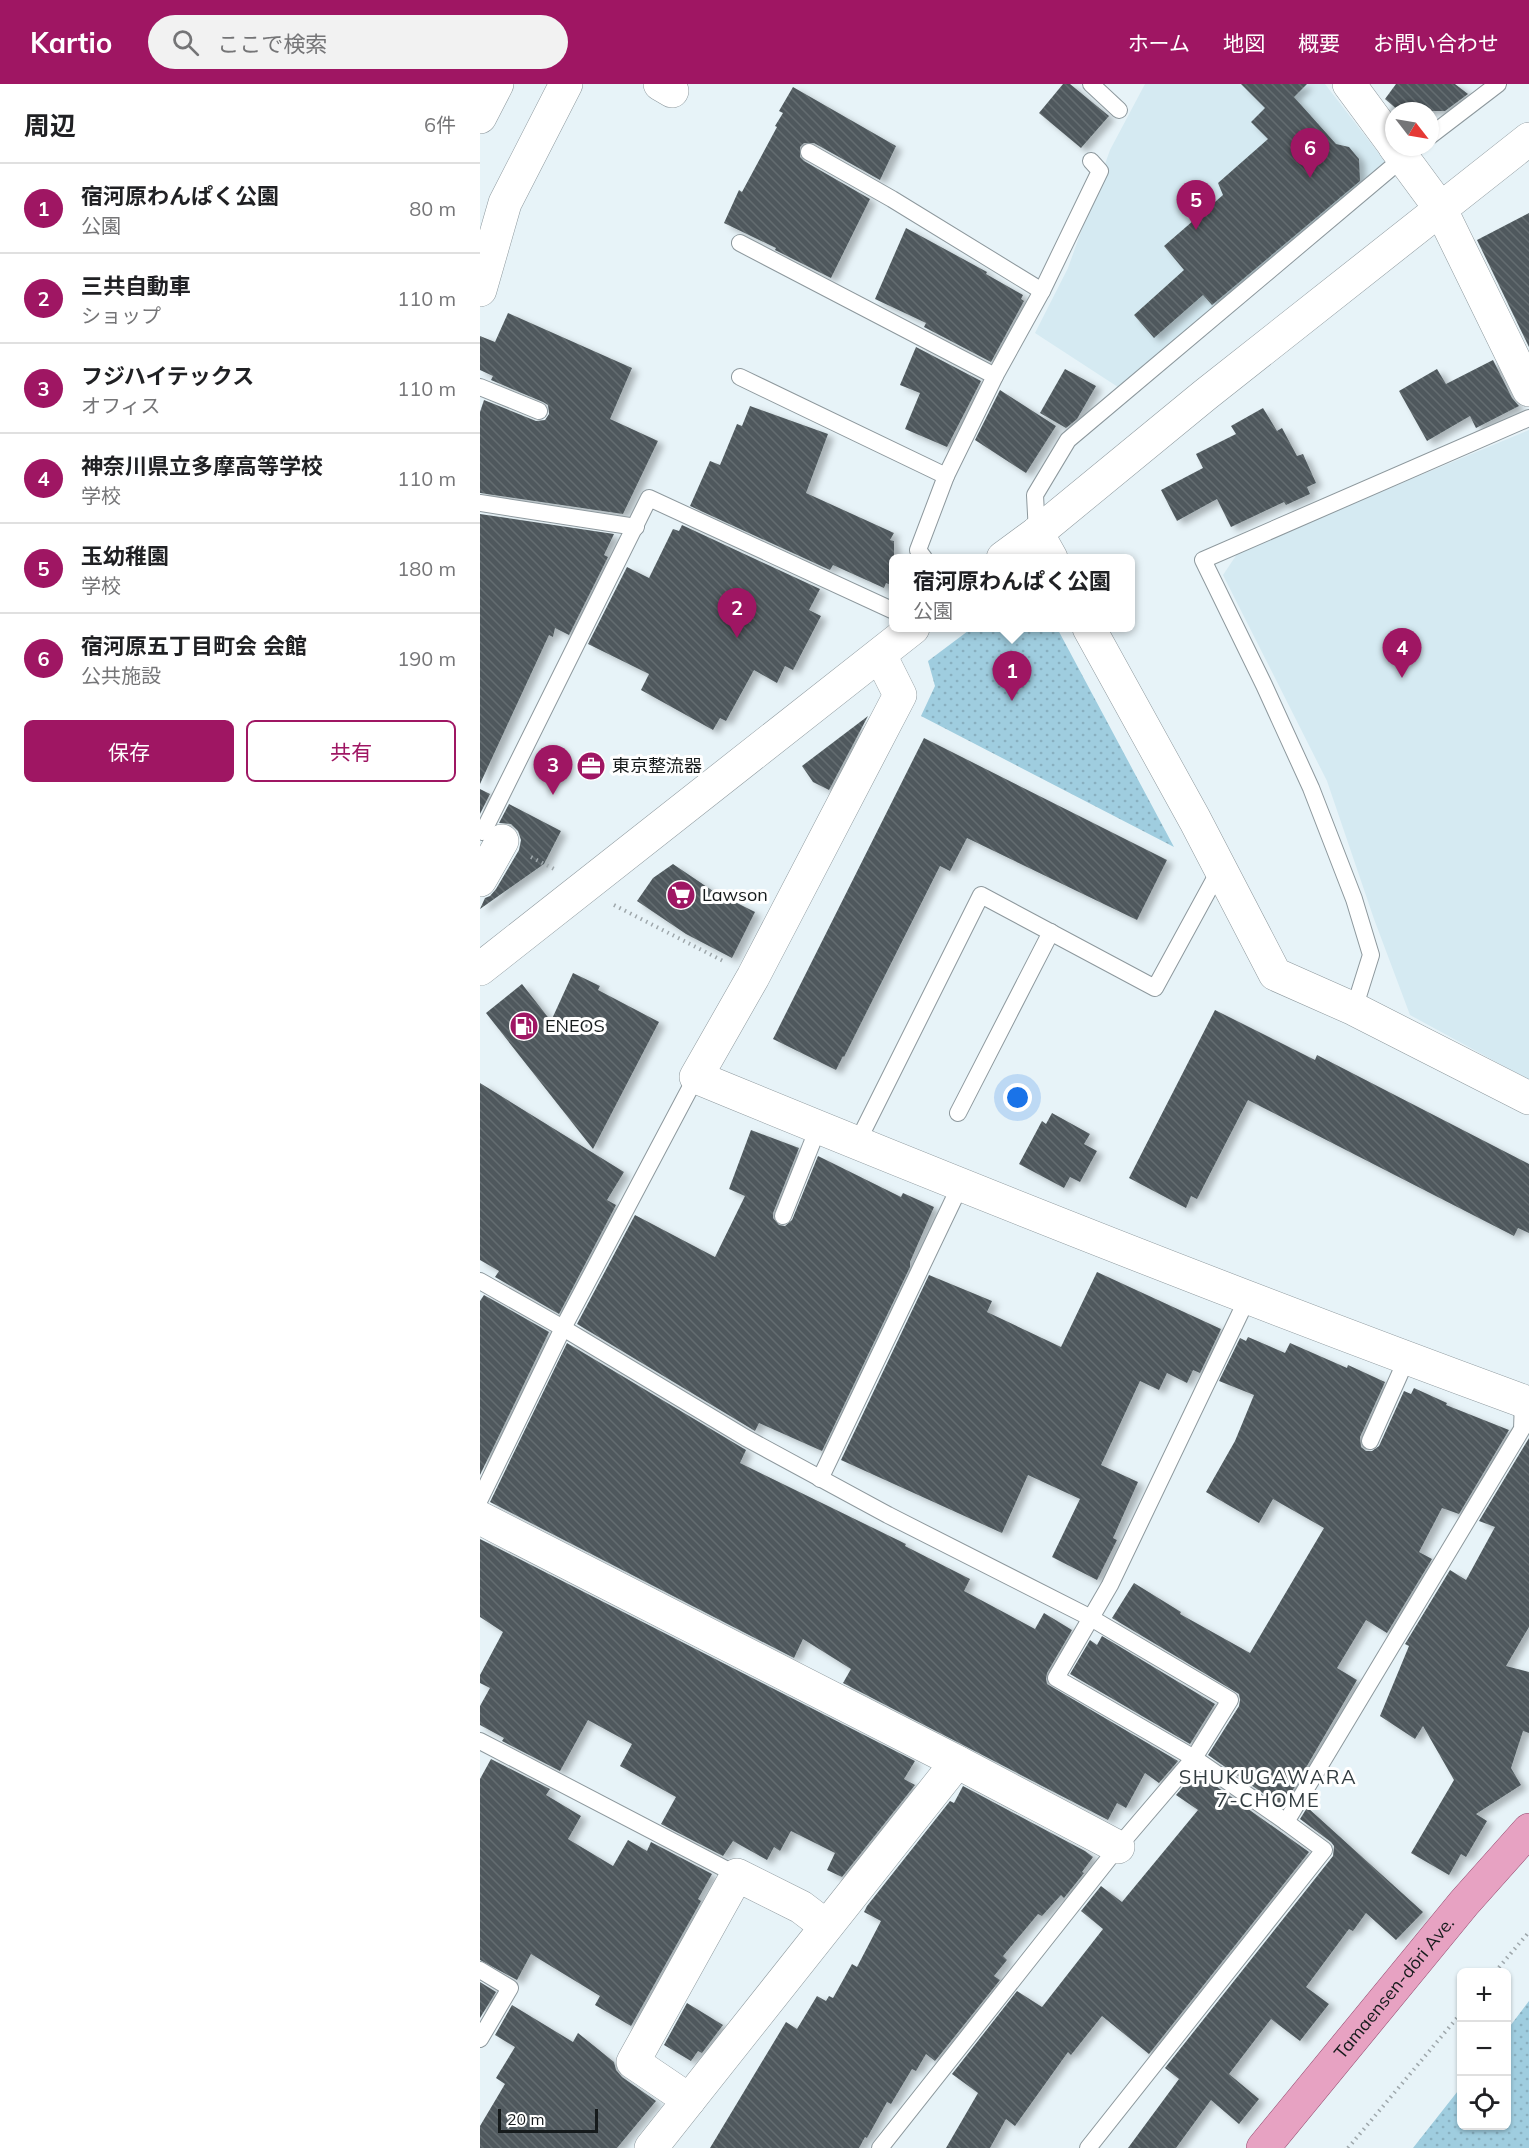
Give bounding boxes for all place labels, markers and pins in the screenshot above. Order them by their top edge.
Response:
pin: 6 [1290,128,1330,178]
pin: 5 [1176,180,1216,230]
pin: 2 [718,588,756,638]
pin: 4 [1382,628,1422,678]
pin: 1 [992,652,1032,701]
pin: 3 [534,746,572,795]
office icon: 東京整流器 [575,750,607,782]
place label: 東京整流器 [612,754,702,777]
supermarket icon: Lawson [665,879,697,911]
place label: Lawson [702,883,768,906]
fuel station icon: ENEOS [508,1010,540,1042]
place label: ENEOS [545,1014,605,1037]

